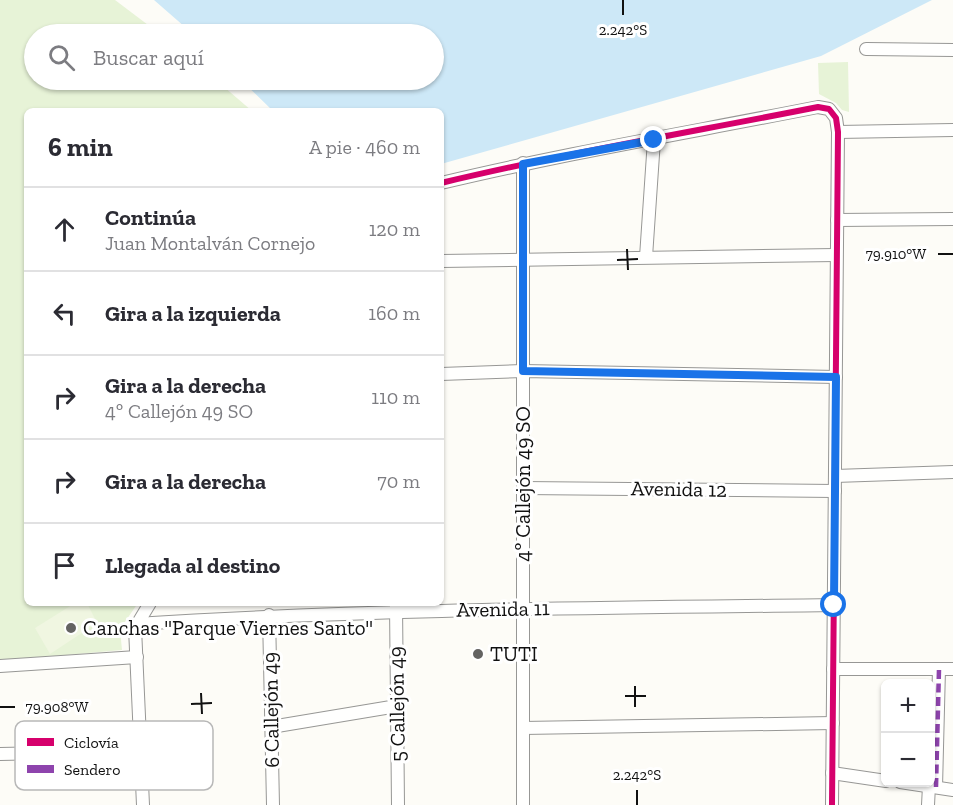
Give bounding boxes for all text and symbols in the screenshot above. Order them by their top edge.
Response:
text: 2.242°S [599,21,647,39]
search box [24,24,444,90]
icon: search [45,41,78,74]
text: Buscar aquí [93,44,204,71]
route end [640,126,666,152]
text: 6 min [48,131,113,163]
text: A pie · 460 m [309,135,420,159]
text: Continúa [105,204,196,231]
icon: ahead [48,213,81,246]
text: 120 m [369,217,420,241]
text: Juan Montalván Cornejo [105,231,315,255]
text: 79.910°W [866,245,926,263]
icon: left [48,297,81,330]
text: Gira a la izquierda [105,300,281,327]
text: 160 m [368,301,420,325]
text: Gira a la derecha [105,372,266,399]
icon: right [48,381,81,414]
text: 110 m [371,385,420,409]
text: 4º Callejón 49 SO [105,399,253,423]
street label: 4º Callejón 49 SO [510,406,536,562]
icon: right [48,465,81,498]
text: Gira a la derecha [105,468,266,495]
text: 70 m [377,469,420,493]
street label: Avenida 12 [631,475,727,502]
icon: arrive [48,549,81,582]
text: Llegada al destino [105,552,280,579]
route start [820,591,846,617]
street label: Avenida 11 [456,595,550,622]
place label: Canchas "Parque Viernes Santo" [83,615,373,640]
marker: Canchas "Parque Viernes Santo" [64,621,78,635]
place label: TUTI [490,641,538,666]
street label: 5 Callejón 49 [383,646,411,762]
marker: TUTI [471,647,485,661]
street label: 6 Callejón 49 [257,652,285,768]
map controls [881,679,935,787]
button: + [881,679,935,733]
text: 79.908°W [26,698,88,716]
legend [15,721,213,790]
text: Ciclovía [64,733,119,752]
button: − [881,733,935,787]
text: Sendero [64,760,120,779]
text: 2.242°S [613,766,661,784]

